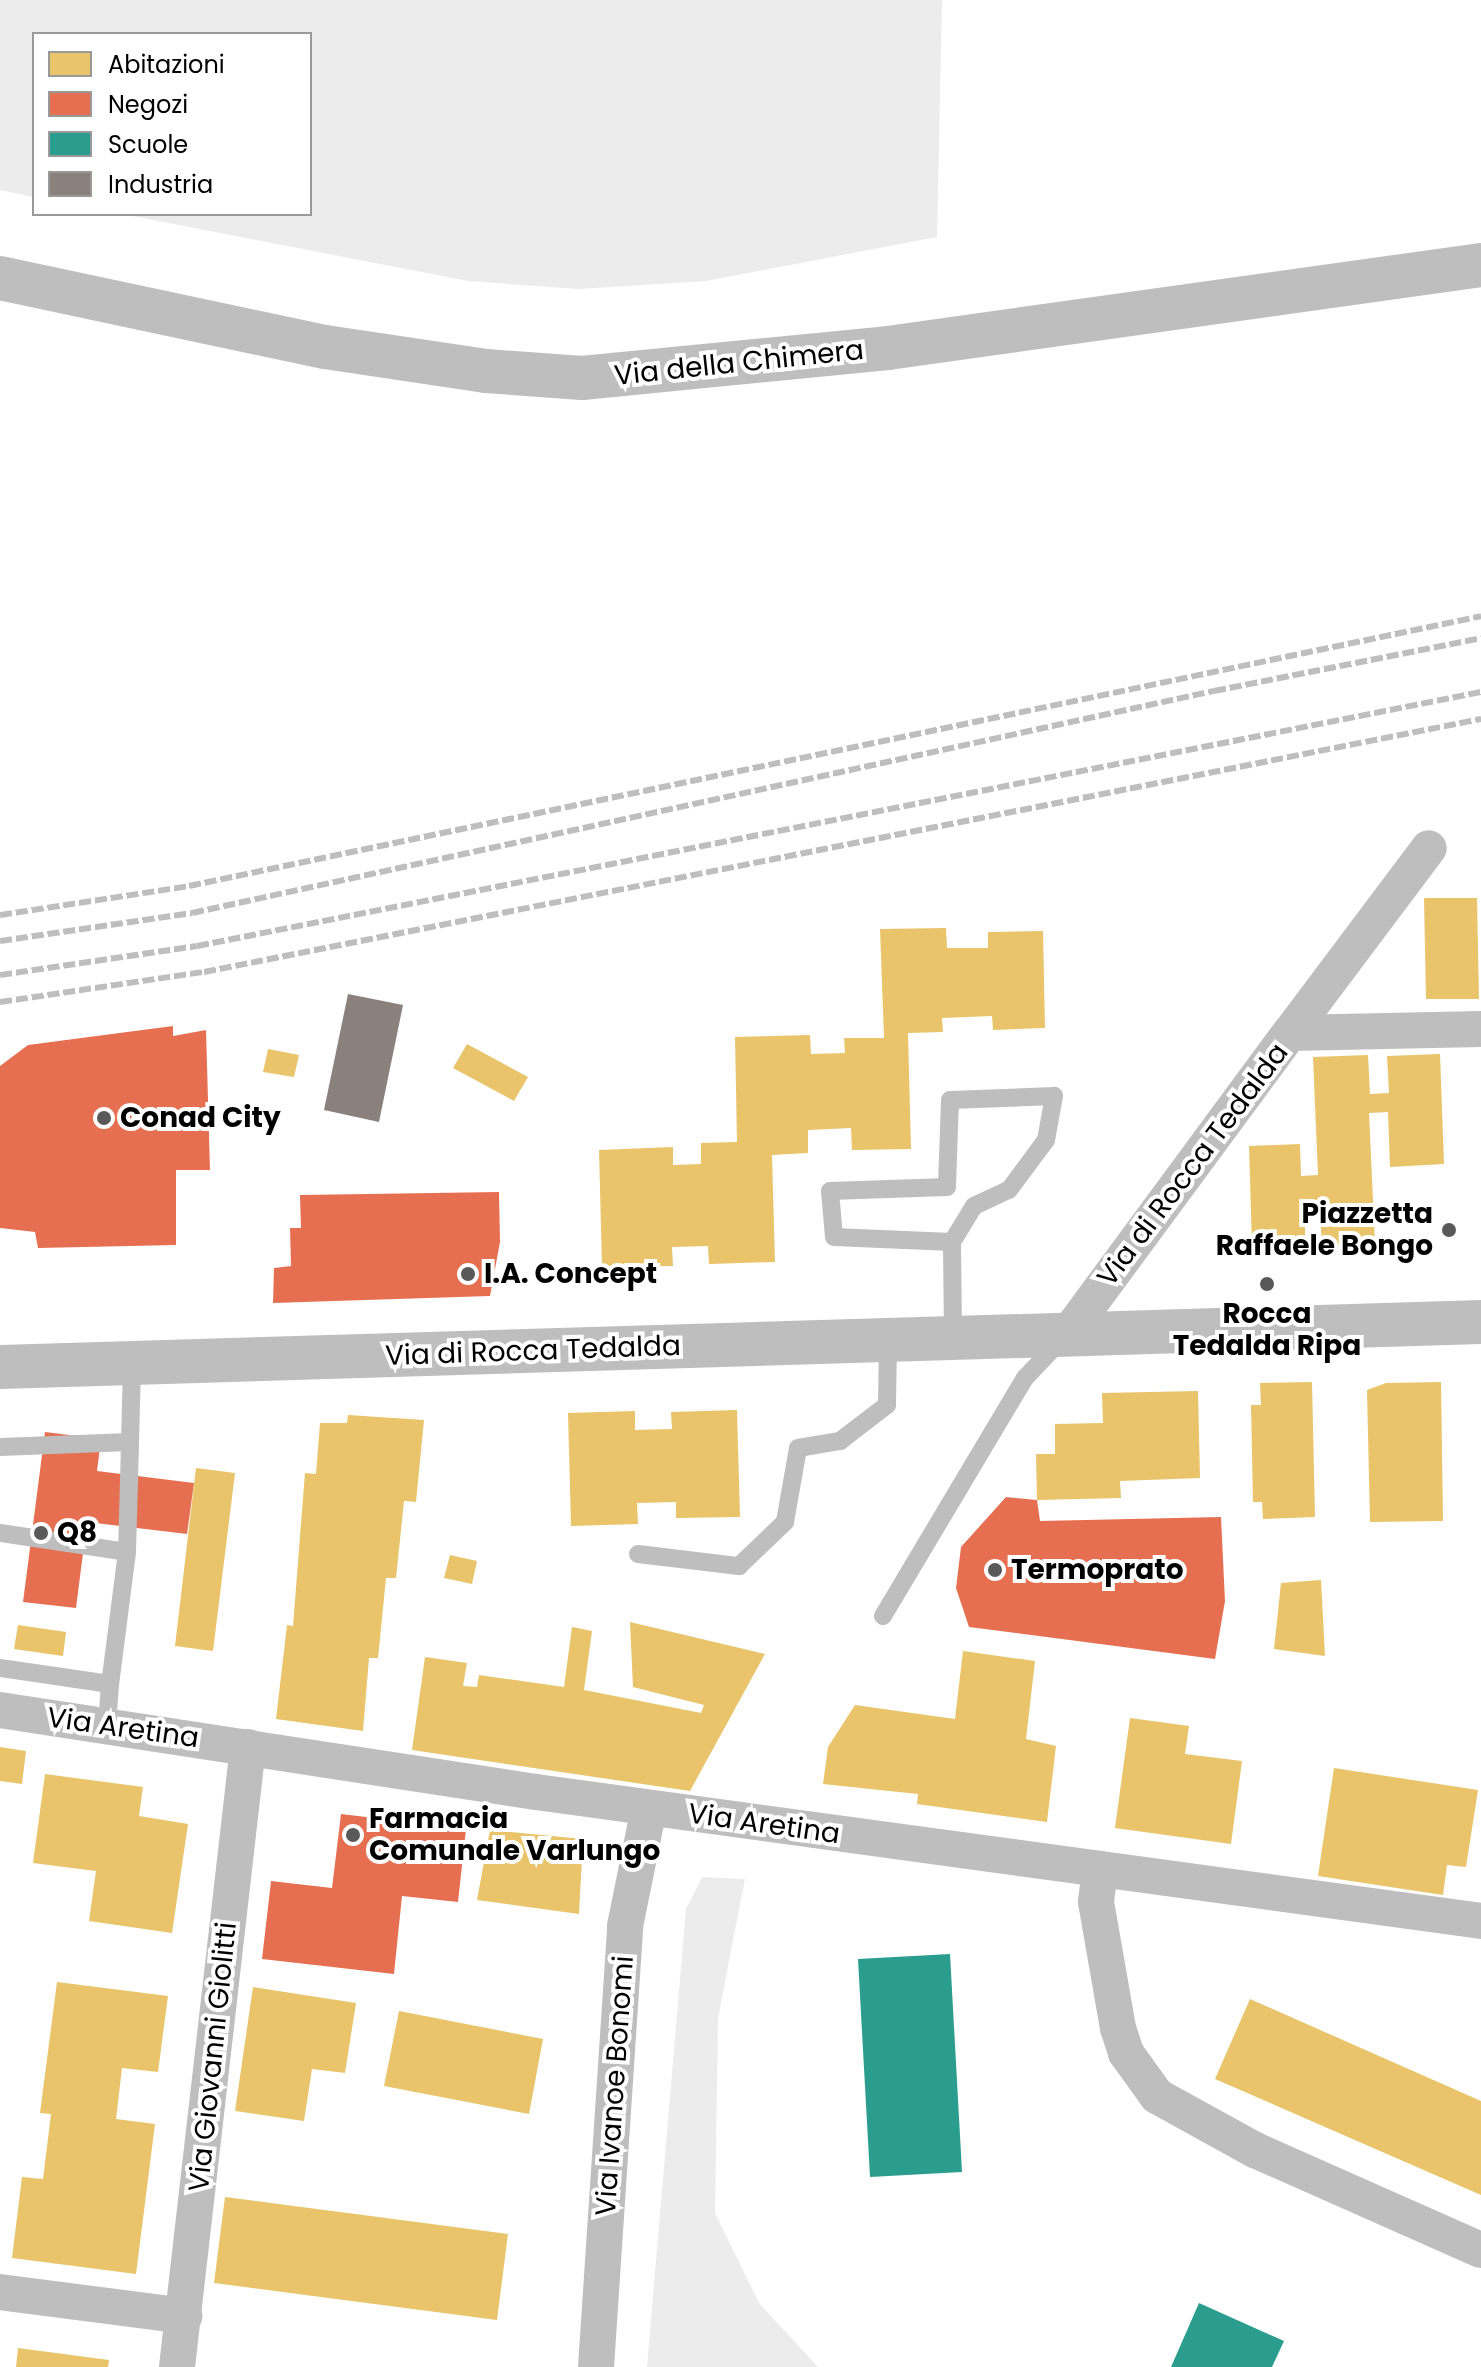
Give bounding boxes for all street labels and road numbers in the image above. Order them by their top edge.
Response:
street label: Via della Chimera [613,333,865,393]
street label: Via di Rocca Tedalda [1091,1037,1295,1293]
street label: Via di Rocca Tedalda [385,1329,681,1373]
street label: Via Aretina [45,1701,201,1755]
street label: Via Aretina [686,1797,842,1851]
street label: Via Giovanni Giolitti [182,1920,244,2194]
street label: Via Ivanoe Bonomi [589,1955,641,2217]

